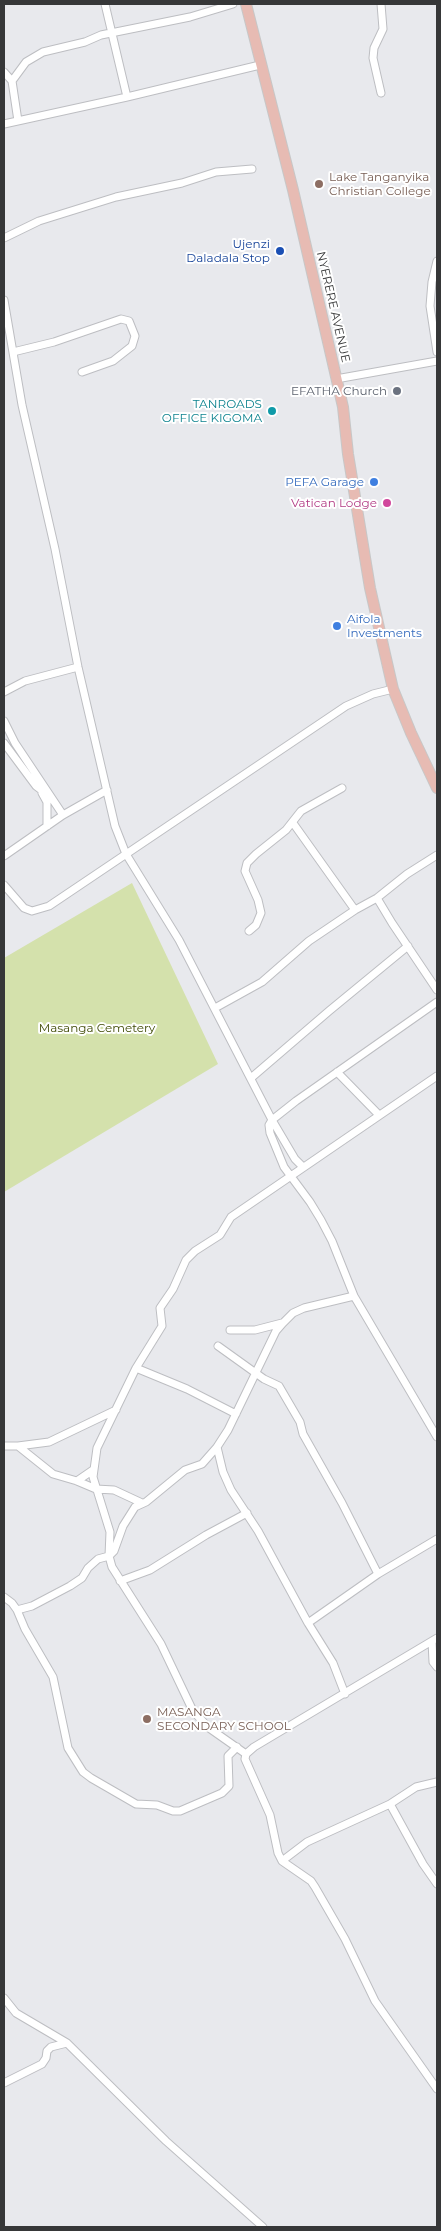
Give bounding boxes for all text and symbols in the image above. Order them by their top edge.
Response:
place label: Lake Tanganyika Christian College [329,170,431,198]
marker: Lake Tanganyika Christian College [313,178,325,190]
place label: Ujenzi Daladala Stop [186,237,270,265]
marker: Ujenzi Daladala Stop [274,245,286,257]
street label: NYERERE AVENUE [313,250,353,364]
place label: EFATHA Church [291,384,387,398]
marker: EFATHA Church [391,385,403,397]
place label: TANROADS OFFICE KIGOMA [162,397,262,425]
marker: TANROADS OFFICE KIGOMA [266,405,278,417]
place label: PEFA Garage [285,475,364,489]
marker: PEFA Garage [368,476,380,488]
place label: Vatican Lodge [291,496,377,510]
marker: Vatican Lodge [381,497,393,509]
place label: Aifola Investments [347,612,422,640]
marker: Aifola Investments [331,620,343,632]
park label: Masanga Cemetery [39,1021,155,1035]
place label: MASANGA SECONDARY SCHOOL [157,1705,291,1733]
marker: MASANGA SECONDARY SCHOOL [141,1713,153,1725]

